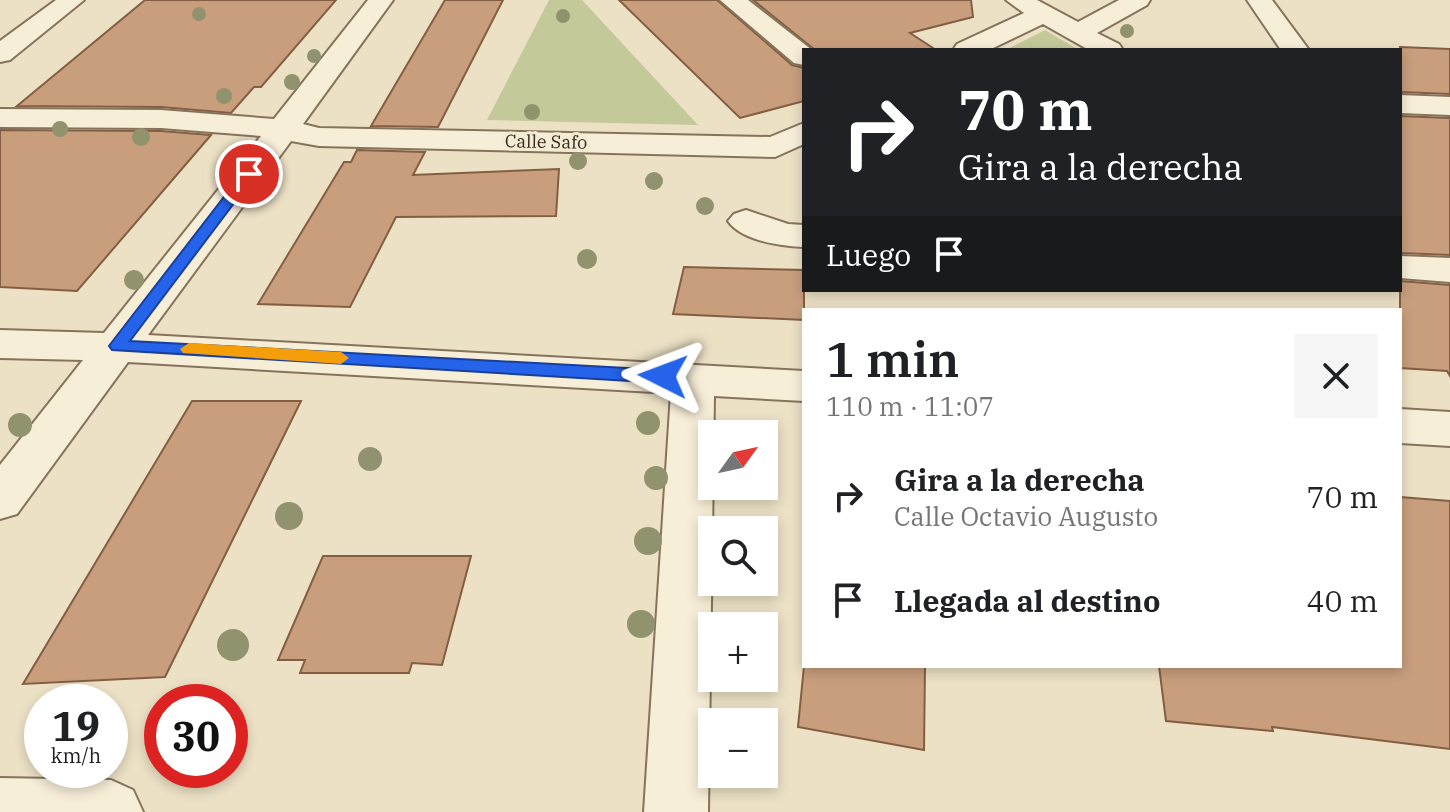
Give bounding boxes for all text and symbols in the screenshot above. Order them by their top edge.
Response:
text: 70 m [958,73,1093,145]
icon: right [826,80,930,184]
street label: Calle Safo [505,129,587,154]
pin [215,140,283,208]
text: Gira a la derecha [958,143,1243,190]
icon: arrive [227,152,271,196]
icon: arrive [927,232,971,276]
text: Luego [826,235,911,274]
text: 1 min [826,328,959,390]
position arrow [621,334,705,418]
button: close [1294,334,1378,418]
text: 110 m · 11:07 [826,389,994,423]
north arrow [698,420,778,500]
map controls [698,420,778,788]
text: Gira a la derecha [894,460,1145,499]
icon: right [826,474,870,518]
text: 70 m [1306,477,1378,516]
text: Calle Octavio Augusto [894,499,1158,533]
button: search [698,516,778,596]
icon: arrive [826,578,870,622]
text: Llegada al destino [894,581,1160,620]
text: 40 m [1306,581,1378,620]
button: + [698,612,778,692]
speed limit sign: 30 [144,684,248,788]
text: 19 [52,700,100,752]
button: − [698,708,778,788]
text: km/h [51,742,101,769]

